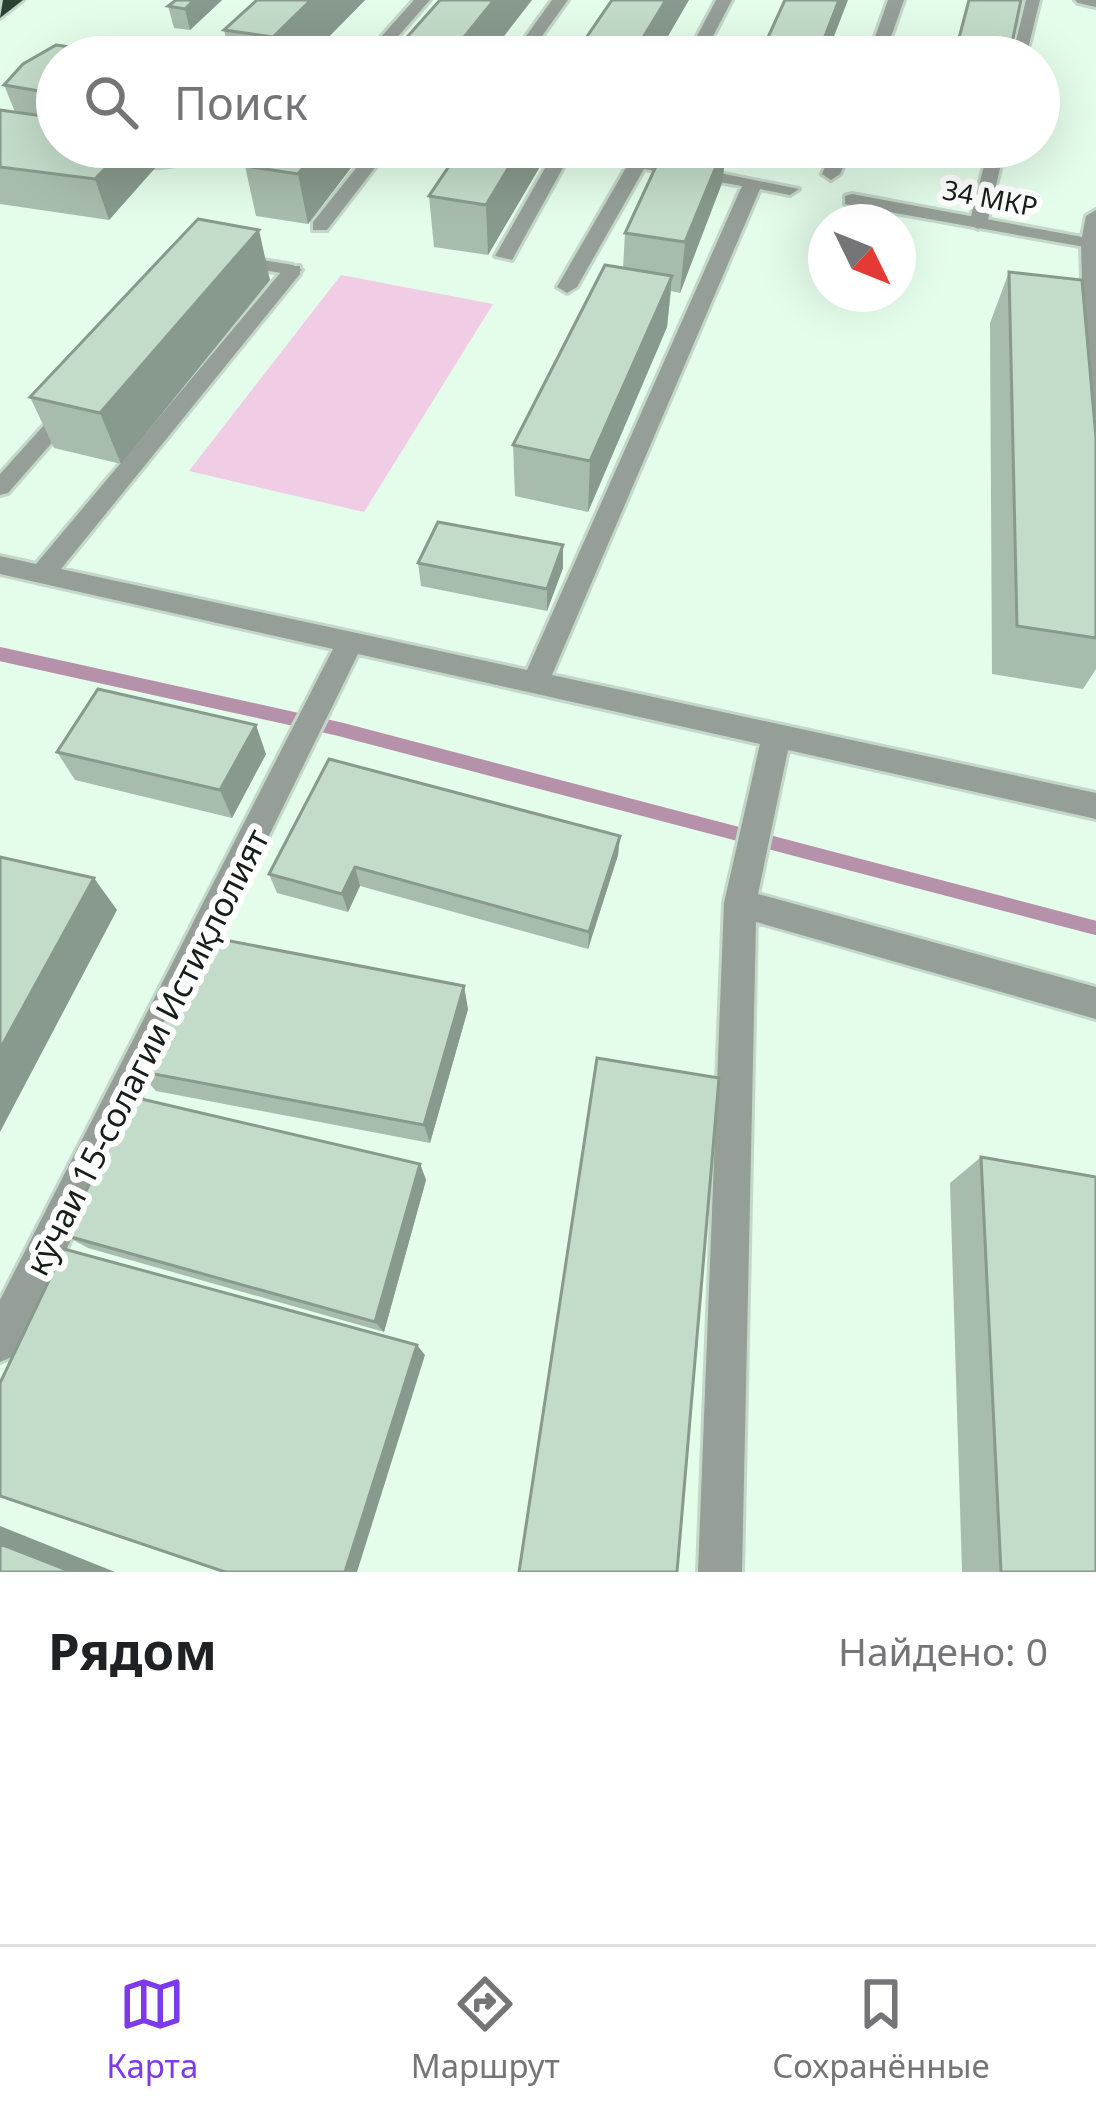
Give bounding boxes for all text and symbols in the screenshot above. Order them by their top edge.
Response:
search box [36,36,1060,168]
icon: search [78,69,144,135]
text: Поиск [174,72,308,133]
street label: 34 МКР [940,170,1041,225]
north arrow [808,204,916,312]
street label: кӯчаи 15-солагии Истиқлолият [14,821,279,1283]
text: Рядом [48,1615,217,1685]
text: Найдено: 0 [838,1624,1048,1677]
tab: Карта [106,1971,198,2088]
tab: Маршрут [411,1971,560,2088]
tab: Сохранённые [772,1971,990,2088]

